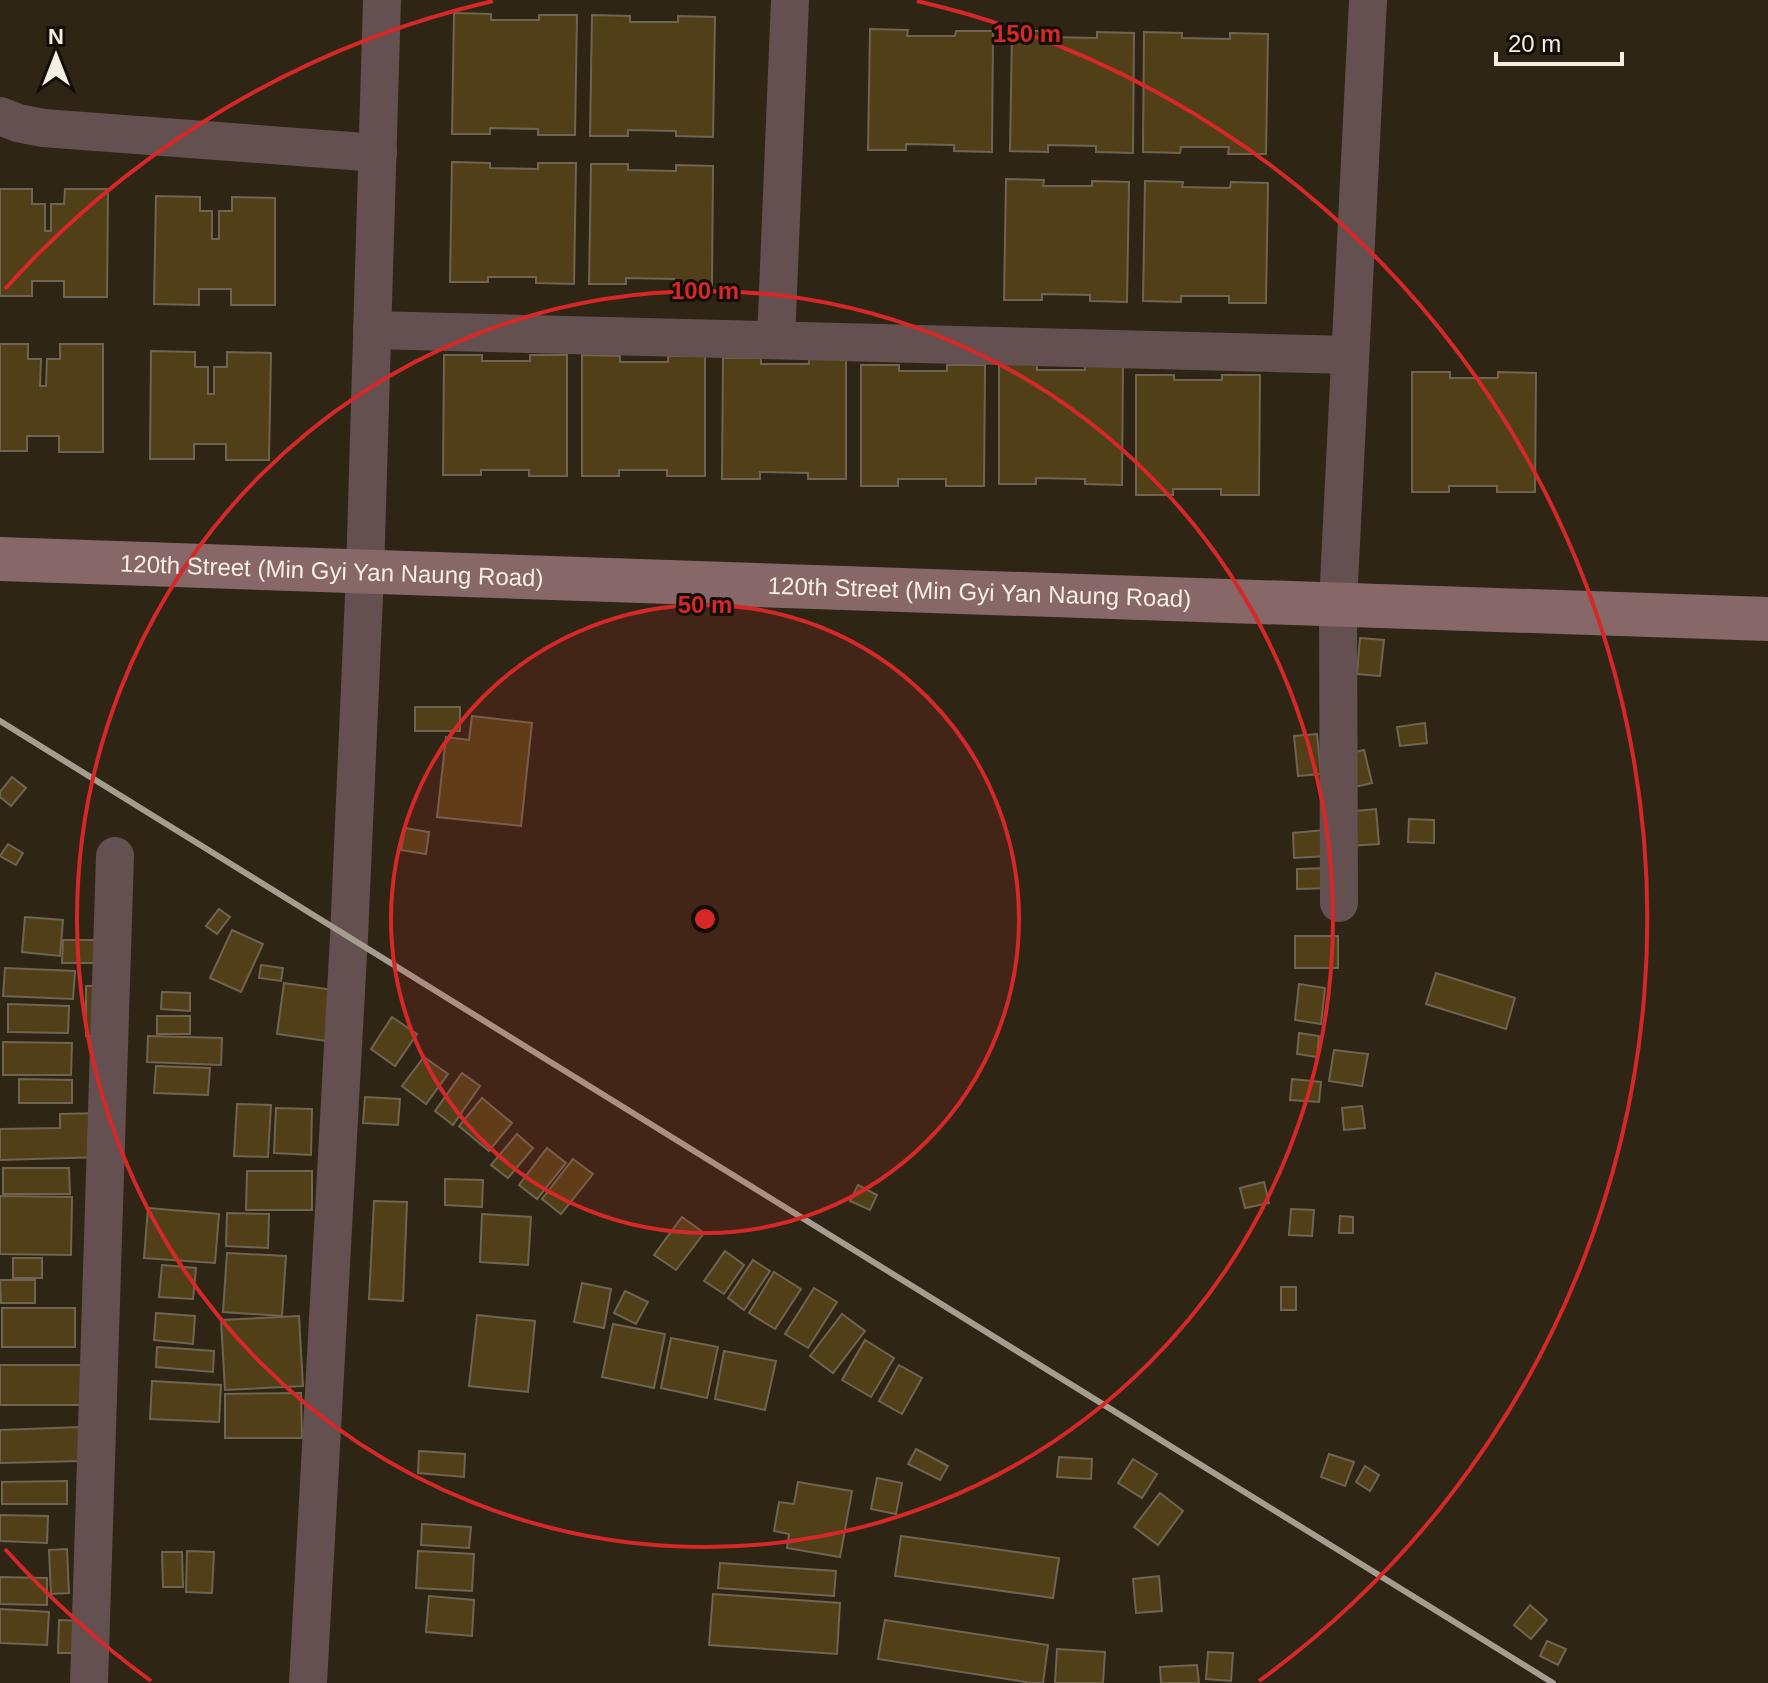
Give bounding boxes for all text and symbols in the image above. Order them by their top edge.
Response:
north arrow [16,16,96,96]
scale bar [1496,16,1622,66]
text: 150 m [993,20,1061,47]
text: N [48,24,64,49]
text: 20 m [1508,30,1561,57]
text: 100 m [671,277,739,304]
street label: 120th Street (Min Gyi Yan Naung Road) [120,550,544,591]
street label: 120th Street (Min Gyi Yan Naung Road) [767,572,1192,612]
text: 50 m [678,591,732,618]
centre of rings [691,905,719,933]

